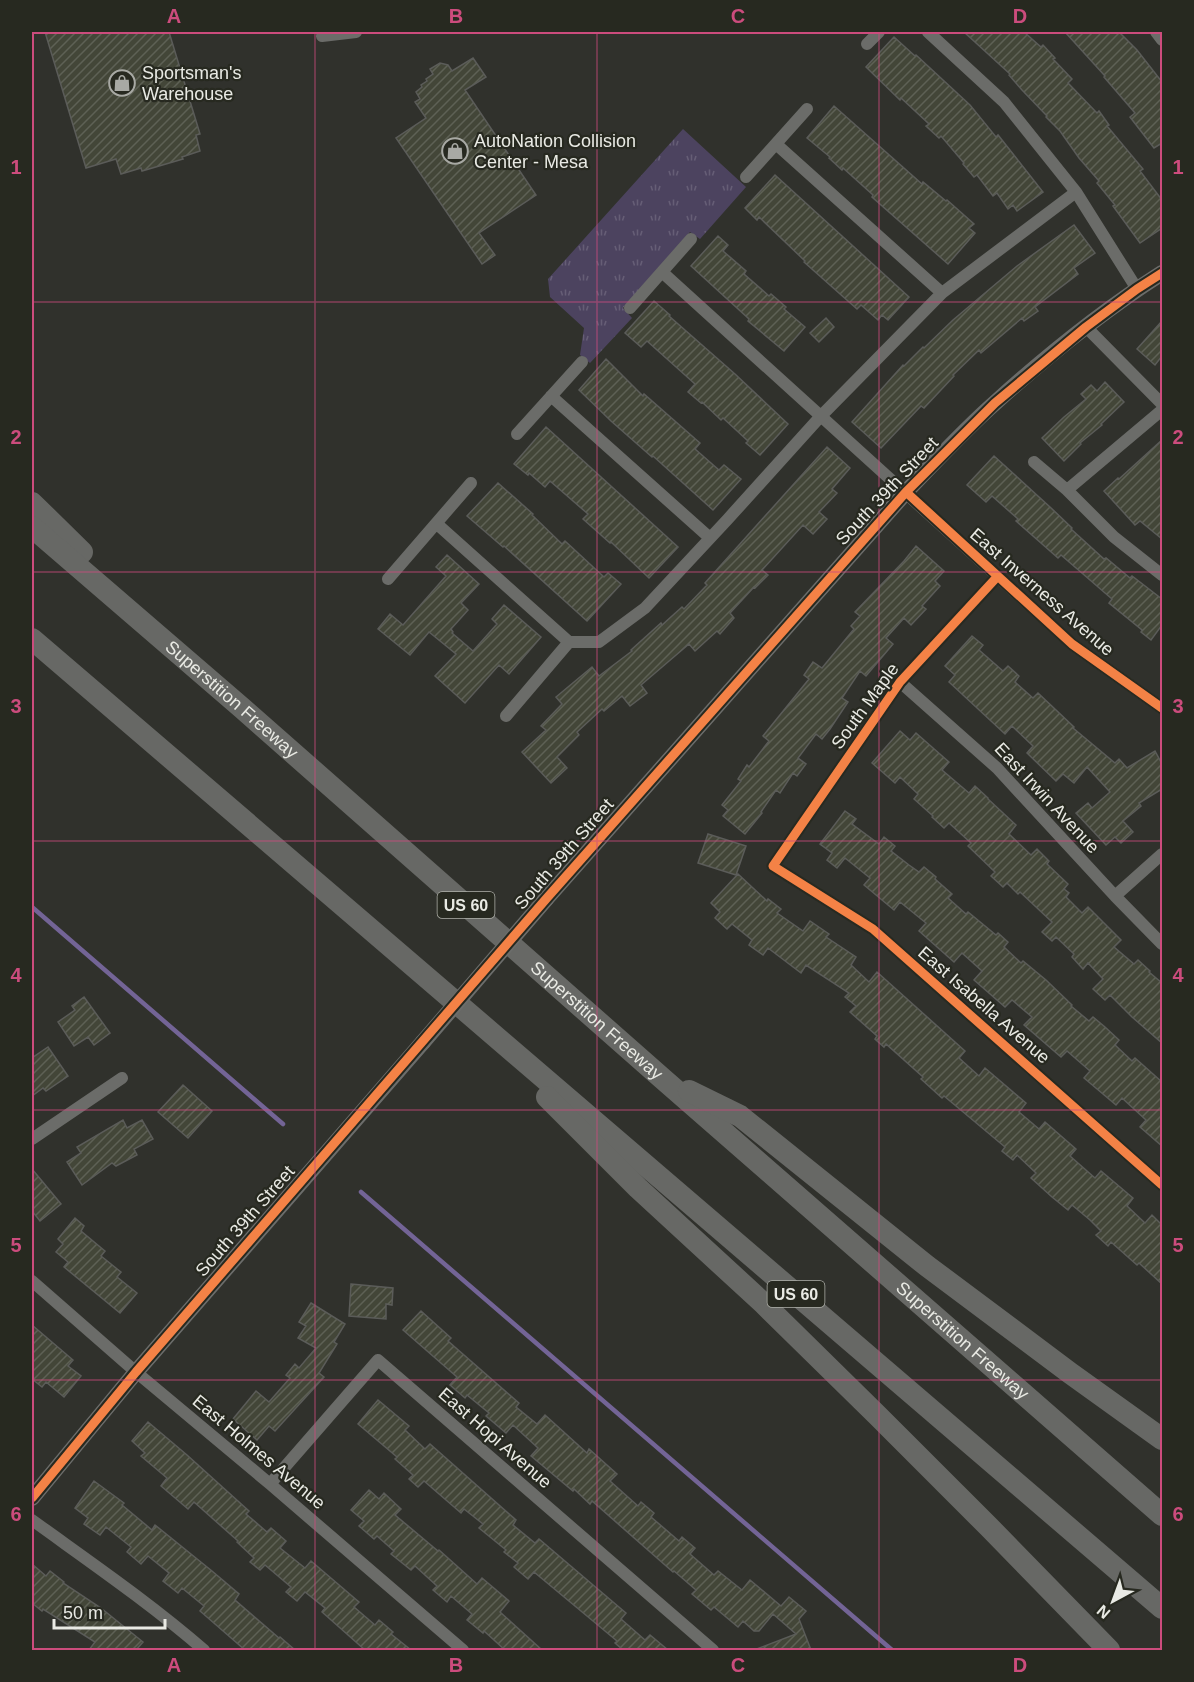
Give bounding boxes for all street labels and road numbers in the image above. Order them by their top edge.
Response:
street label: South 39th Street [832,433,942,549]
street label: East Inverness Avenue [966,524,1118,660]
street label: Superstition Freeway [161,637,302,763]
street label: South Maple [827,659,903,753]
street label: East Irwin Avenue [991,739,1103,857]
street label: South 39th Street [510,795,618,913]
road number: US 60 [438,892,494,918]
street label: East Isabella Avenue [914,942,1054,1068]
street label: Superstition Freeway [527,957,667,1084]
street label: South 39th Street [191,1162,299,1280]
street label: Superstition Freeway [892,1277,1033,1404]
road number: US 60 [768,1281,824,1307]
street label: East Hopi Avenue [435,1384,555,1492]
street label: East Holmes Avenue [189,1391,329,1513]

